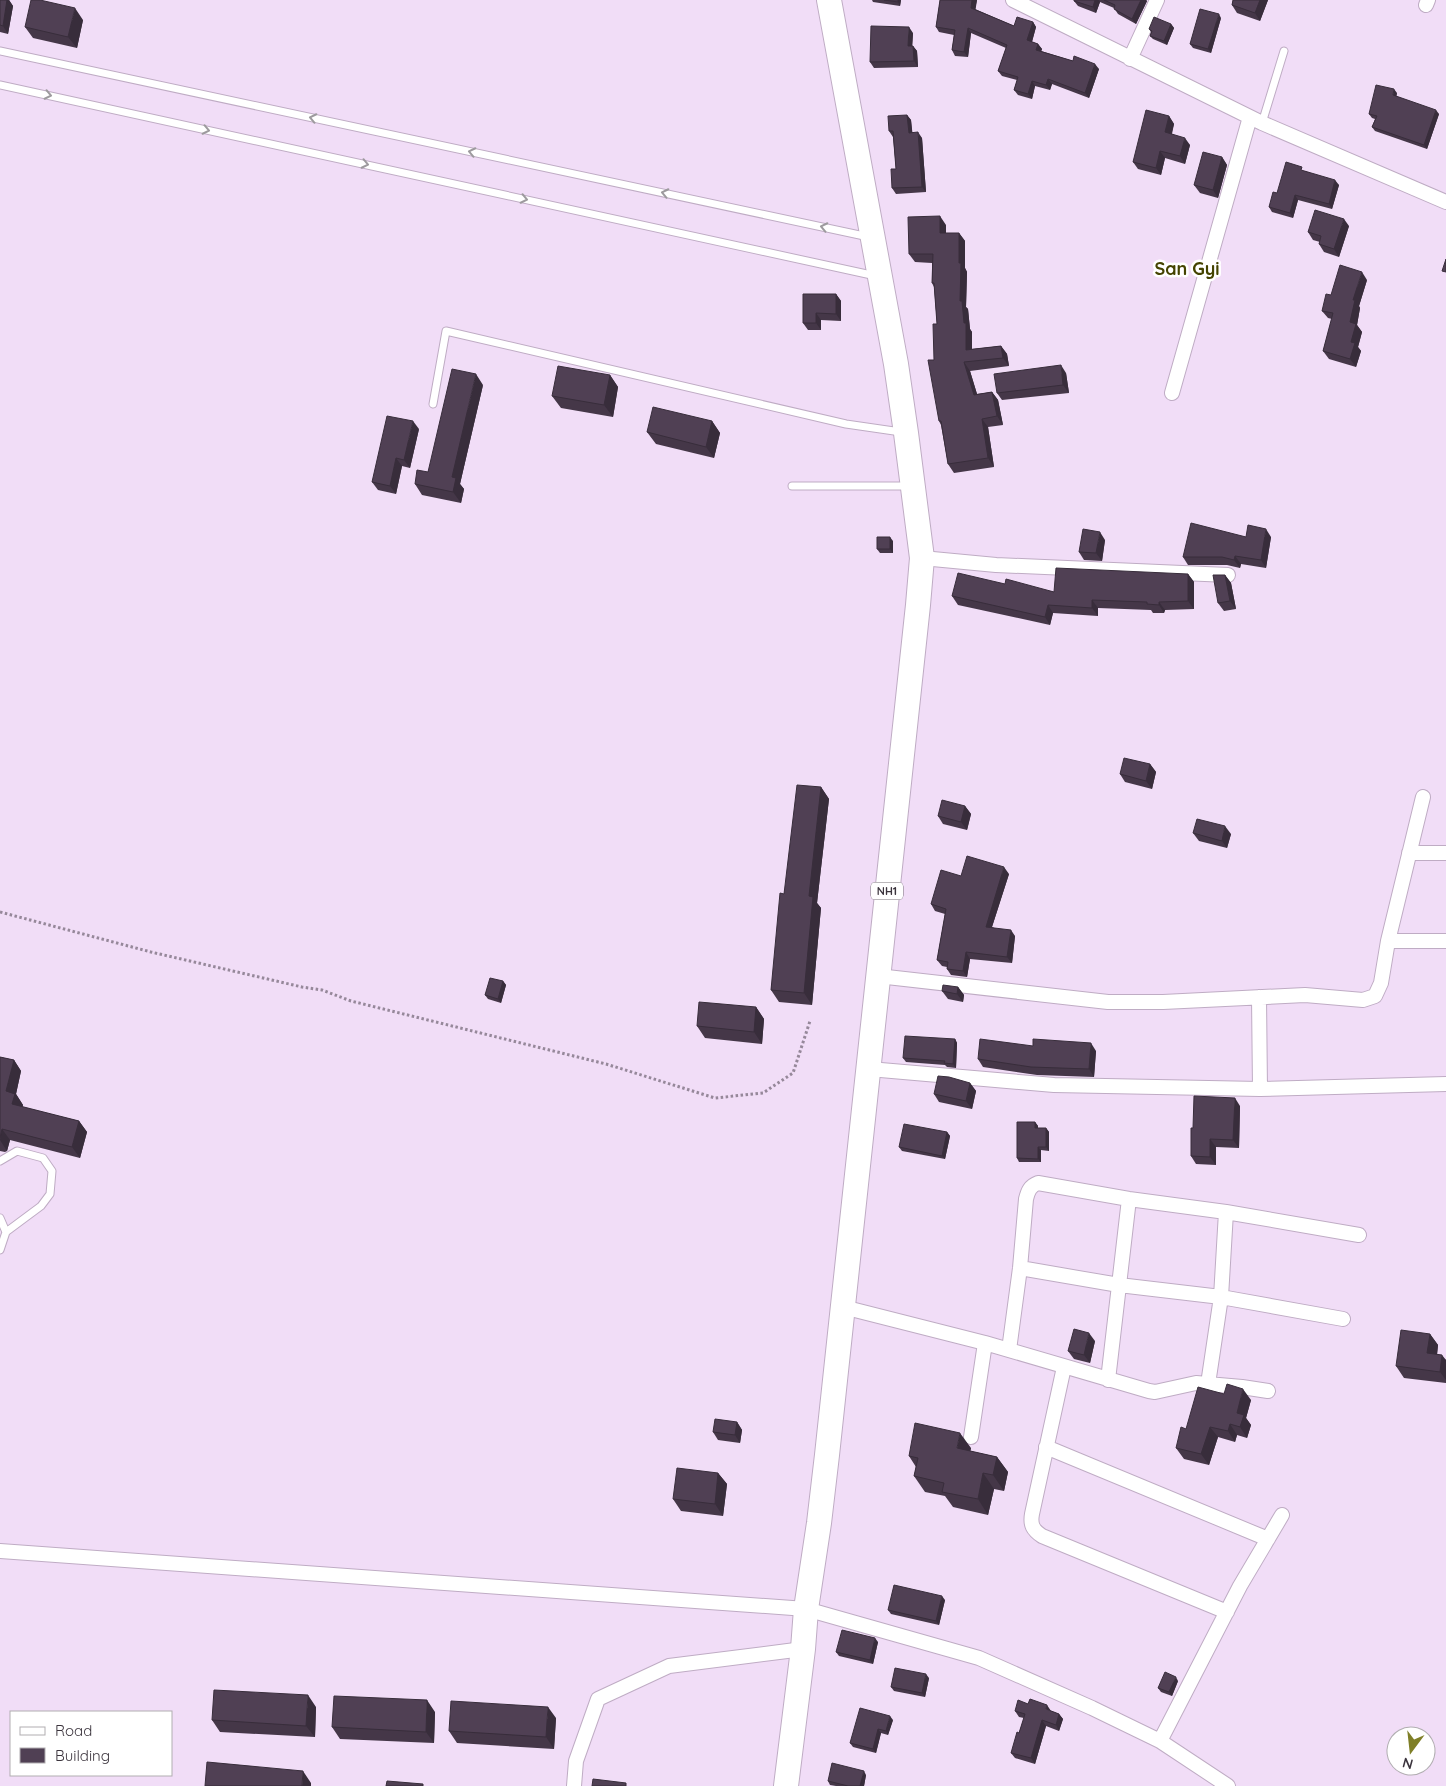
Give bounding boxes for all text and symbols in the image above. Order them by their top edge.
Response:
one-way arrow [43,89,52,100]
one-way arrow [309,113,318,124]
one-way arrow [202,124,211,134]
one-way arrow [468,147,477,158]
one-way arrow [361,158,370,169]
one-way arrow [661,188,670,199]
one-way arrow [519,193,528,204]
one-way arrow [820,222,829,233]
district label: San Gyi [1154,257,1220,280]
road number: NH1 [871,882,903,899]
legend [10,1711,172,1776]
text: Road [55,1721,92,1740]
north arrow [1386,1726,1436,1776]
text: Building [55,1746,110,1765]
text: N [1400,1754,1415,1774]

